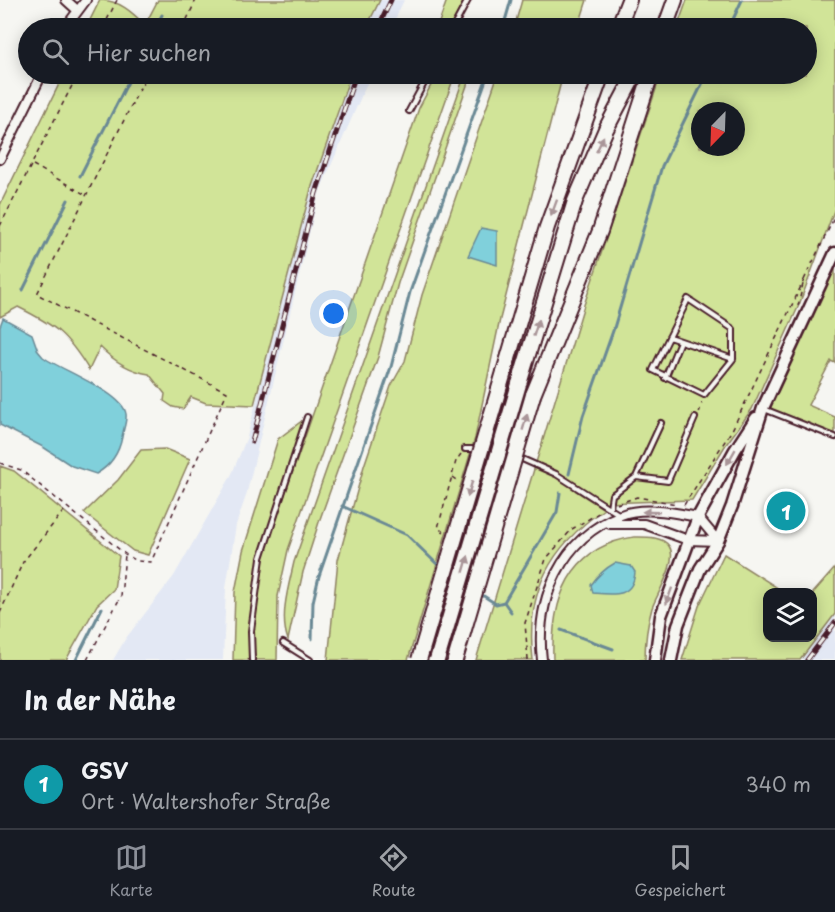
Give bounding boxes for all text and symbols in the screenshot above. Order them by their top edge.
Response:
search box [18,18,817,84]
icon: search [39,35,72,68]
text: Hier suchen [87,35,211,68]
north arrow [691,102,745,156]
one-way arrow [595,135,604,152]
one-way arrow [549,199,558,217]
your location [319,299,348,328]
one-way arrow [532,319,541,337]
one-way arrow [521,413,530,431]
one-way arrow [726,449,736,466]
one-way arrow [465,480,474,498]
pin: 1 [766,488,806,534]
one-way arrow [641,507,660,517]
one-way arrow [462,555,471,573]
one-way arrow [663,587,673,605]
map controls [763,588,817,642]
button: layers [763,588,817,642]
text: In der Nähe [24,680,176,719]
text: GSV [81,753,128,786]
text: 1 [39,769,48,799]
text: 340 m [746,769,811,799]
text: Ort · Waltershofer Straße [81,786,331,816]
tab: Karte [109,841,153,901]
tab: Route [372,841,416,901]
tab: Gespeichert [635,841,726,901]

